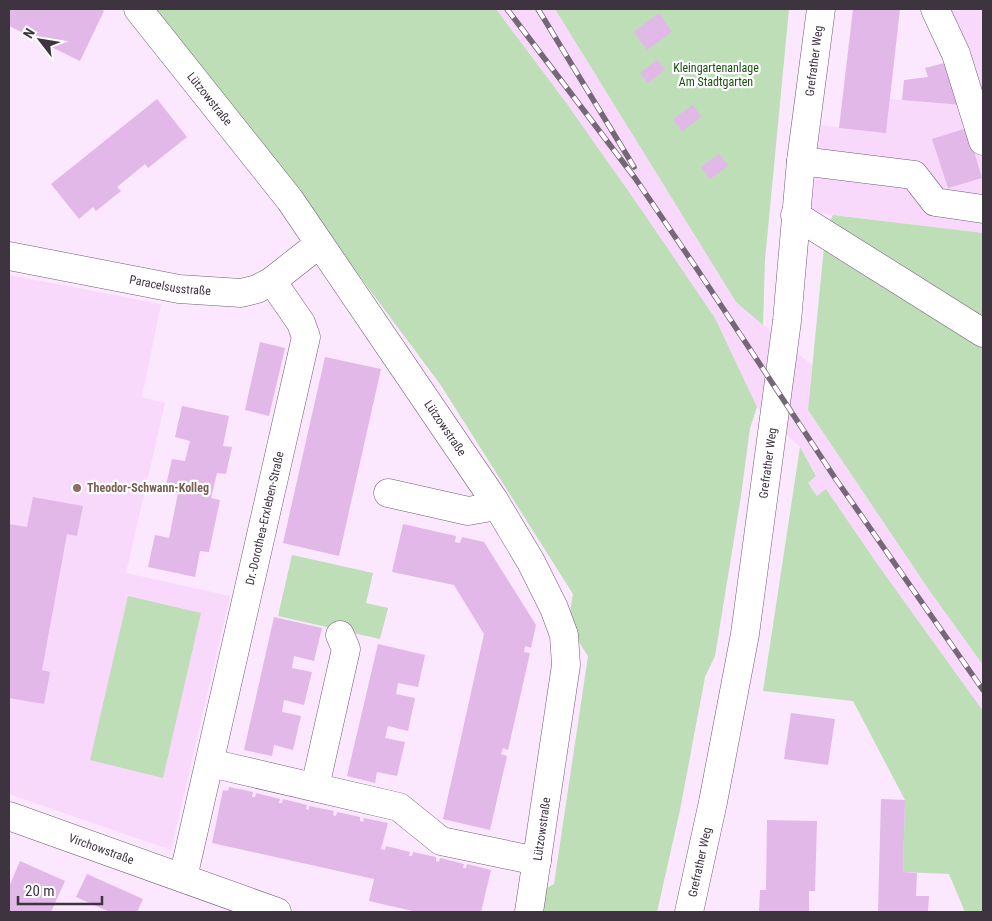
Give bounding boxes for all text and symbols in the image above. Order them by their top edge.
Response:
north arrow [15,15,65,65]
street label: Grefrather Weg [803,25,826,97]
text: N [20,26,38,41]
park label: Kleingartenanlage Am Stadtgarten [673,61,759,89]
street label: Lützowstraße [184,70,235,129]
street label: Paracelsusstraße [128,273,212,298]
street label: Lützowstraße [421,398,469,459]
street label: Grefrather Weg [756,427,780,499]
street label: Dr.-Dorothea-Erxleben-Straße [243,450,287,586]
place label: Theodor-Schwann-Kolleg [87,481,209,495]
marker: Theodor-Schwann-Kolleg [71,482,83,494]
street label: Lützowstraße [531,796,553,862]
street label: Grefrather Weg [685,826,714,898]
street label: Virchowstraße [67,831,136,867]
scale bar [18,874,101,906]
text: 20 m [25,882,55,900]

